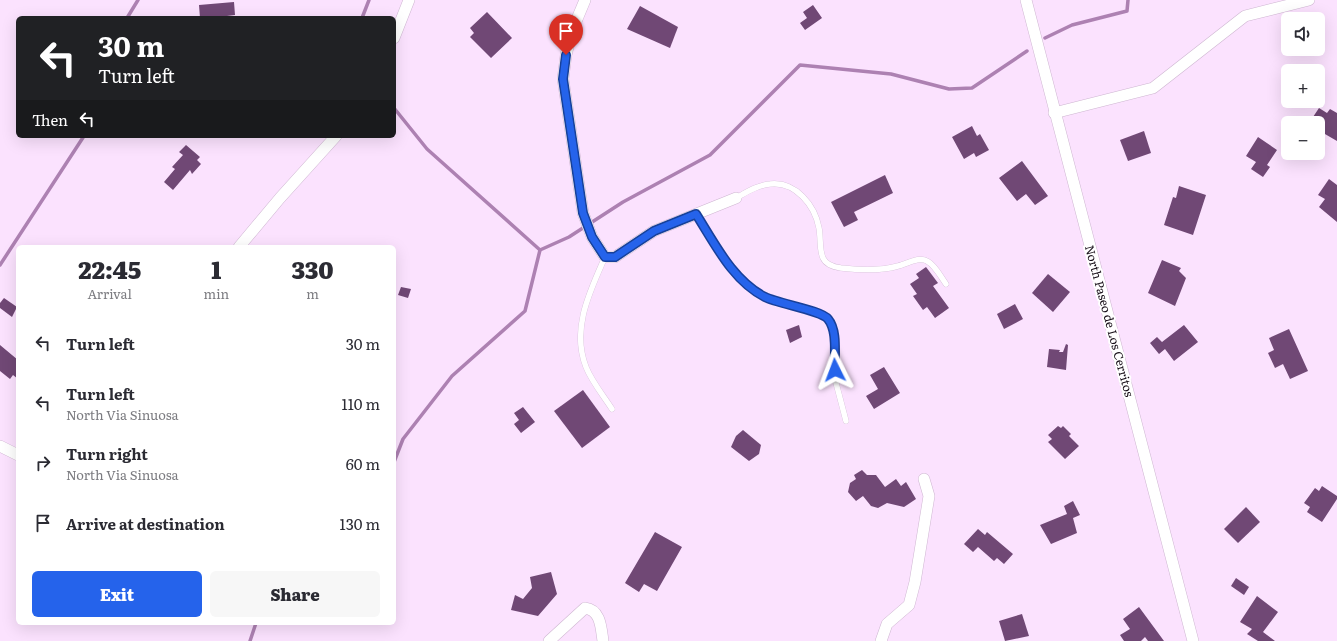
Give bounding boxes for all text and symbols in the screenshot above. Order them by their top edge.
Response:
map controls [1281,12,1325,160]
button: sound [1281,12,1325,56]
pin [549,14,583,55]
icon: arrive [555,20,577,42]
text: 30 m [98,24,164,66]
icon: left [32,32,84,84]
text: Turn left [98,62,175,89]
button: + [1281,64,1325,108]
text: Then [32,108,68,131]
icon: left [76,108,98,130]
button: − [1281,116,1325,160]
street label: North Paseo de Los Cerritos [1081,243,1139,399]
text: 22:45 [78,251,141,286]
text: 1 [211,251,221,286]
text: 330 [291,251,334,286]
text: Arrival [88,284,132,303]
text: min [204,284,229,303]
text: m [306,284,319,303]
icon: left [32,332,54,354]
text: Turn left [66,332,135,355]
text: 30 m [346,332,380,355]
position arrow [814,349,856,391]
text: Turn left [66,382,135,405]
icon: left [32,392,54,414]
text: 110 m [342,392,380,415]
text: North Via Sinuosa [66,405,179,424]
text: Turn right [66,442,148,465]
icon: right [32,452,54,474]
text: 60 m [346,452,380,475]
text: North Via Sinuosa [66,465,179,484]
icon: arrive [32,512,54,534]
text: Arrive at destination [66,512,225,535]
text: 130 m [340,512,380,535]
button: Exit [32,571,202,617]
button: Share [210,571,380,617]

